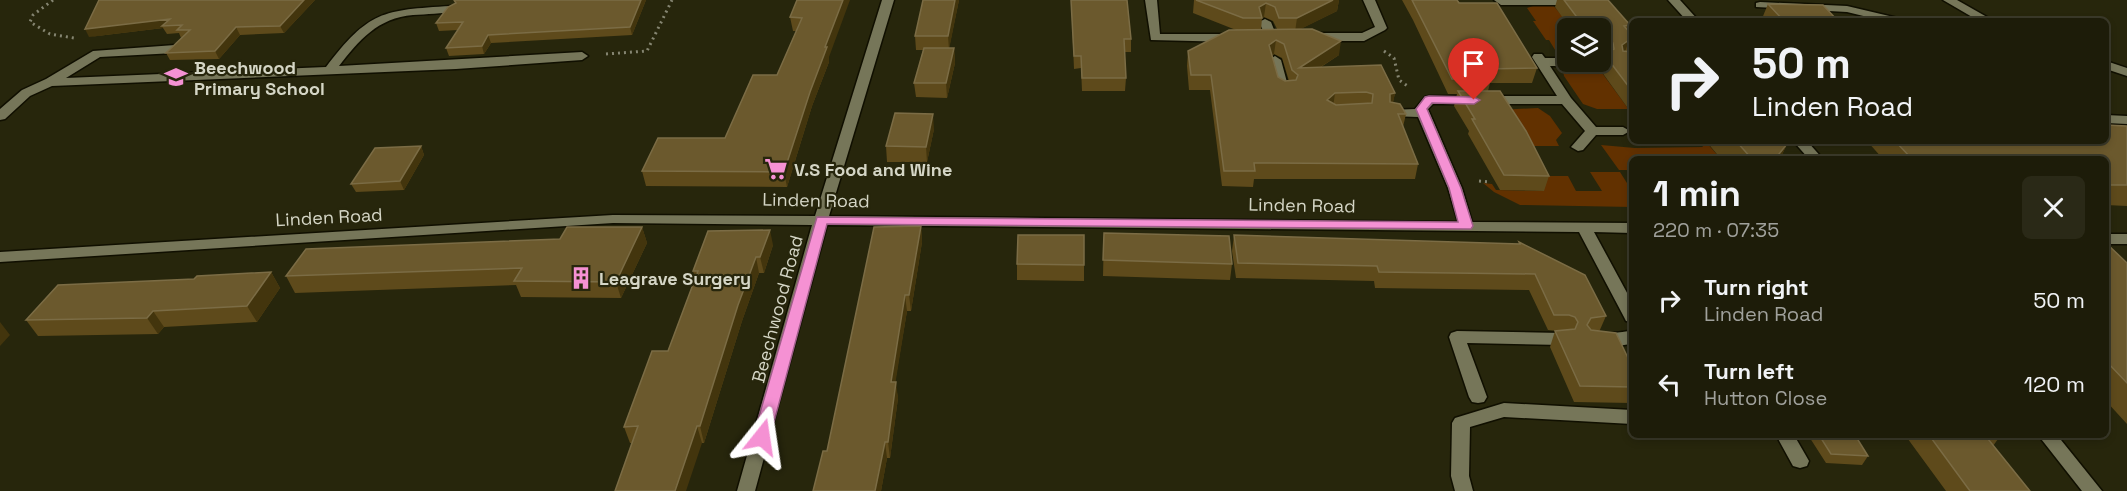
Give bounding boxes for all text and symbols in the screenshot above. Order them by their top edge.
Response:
map controls [1557,18,1611,72]
button: layers [1557,18,1611,72]
text: 50 m [1752,37,1851,90]
pin [1448,38,1499,100]
icon: right [1653,42,1731,120]
icon: arrive [1457,47,1490,80]
place label: Beechwood Primary School [194,56,325,100]
school or university icon: Beechwood Primary School [163,64,189,90]
text: Linden Road [1752,89,1913,124]
supermarket icon: V.S Food and Wine [763,156,789,182]
place label: V.S Food and Wine [794,158,952,181]
text: 1 min [1653,171,1741,217]
button: close [2022,176,2085,239]
street label: Linden Road [762,188,870,212]
street label: Linden Road [1248,193,1356,217]
street label: Linden Road [275,203,383,231]
text: 220 m · 07:35 [1653,217,1779,243]
street label: Beechwood Road [746,233,808,385]
building icon: Leagrave Surgery [568,265,594,291]
place label: Leagrave Surgery [599,267,751,290]
text: Turn right [1704,273,1809,301]
icon: right [1653,284,1686,317]
text: 50 m [2033,286,2085,314]
text: Linden Road [1704,301,1823,327]
text: Turn left [1704,357,1794,385]
icon: left [1653,368,1686,401]
text: 120 m [2024,370,2085,398]
text: Hutton Close [1704,385,1827,411]
position arrow [730,405,794,469]

